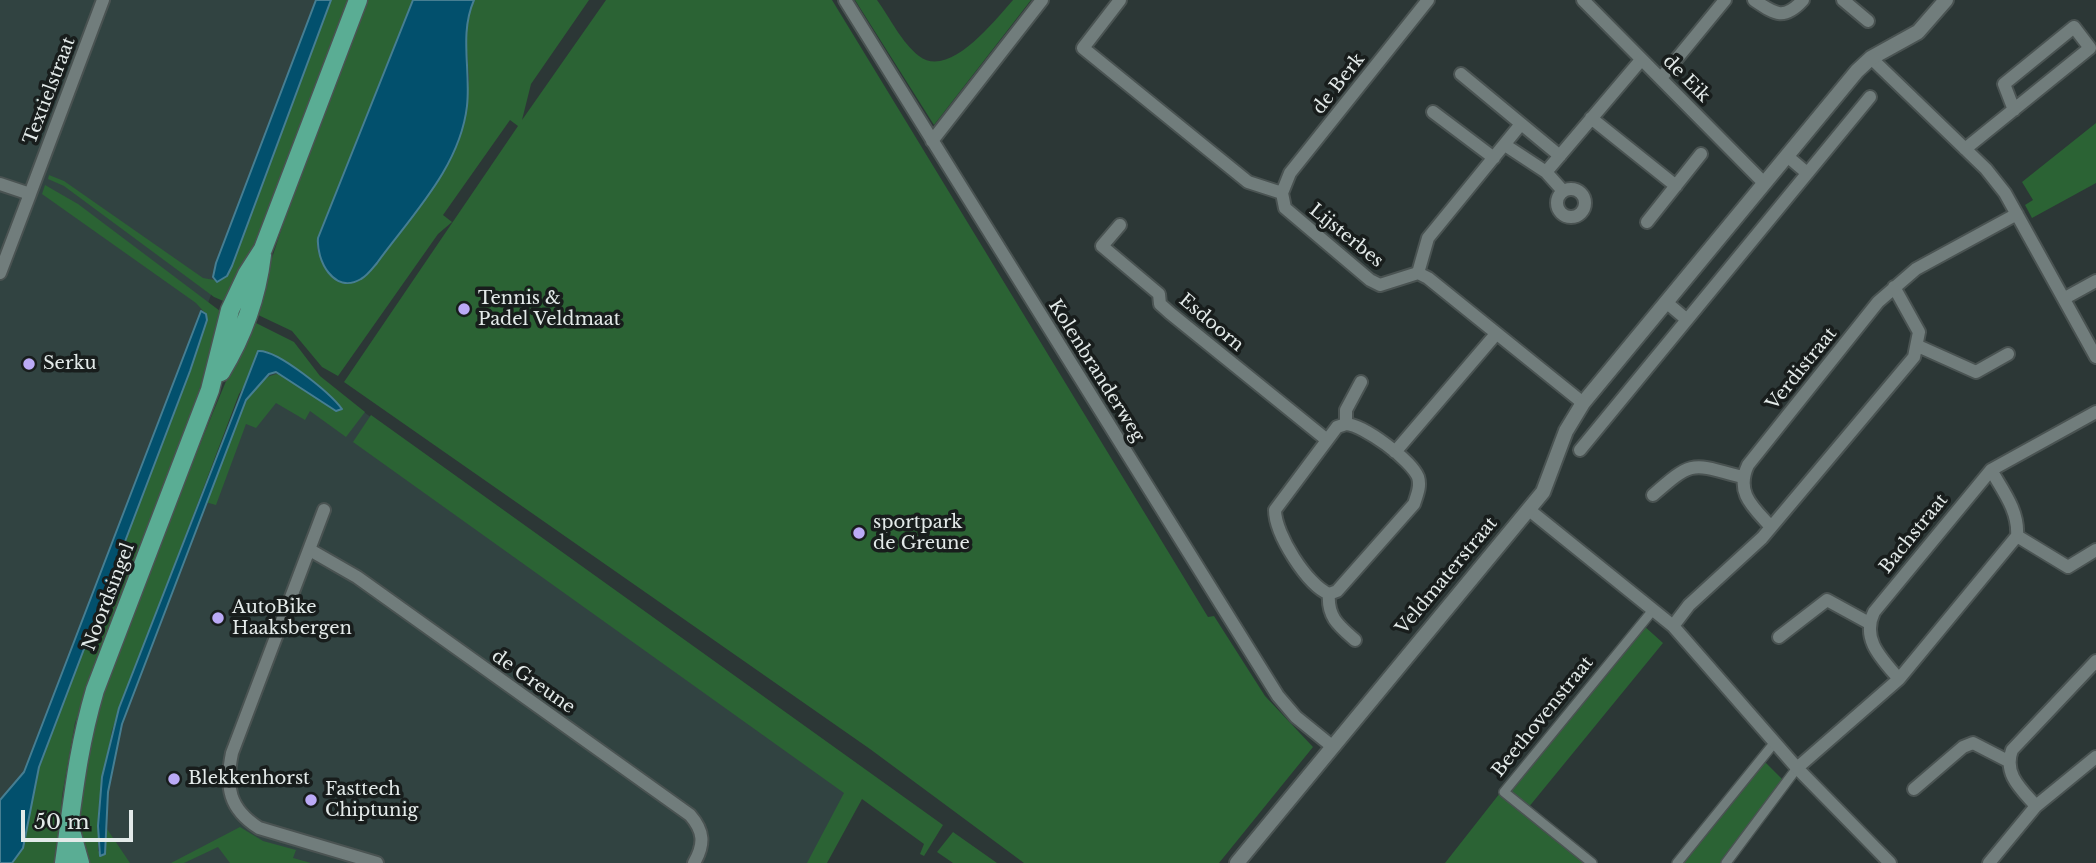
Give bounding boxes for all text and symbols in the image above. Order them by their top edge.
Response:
street label: Textielstraat [20,34,80,148]
street label: de Berk [1309,49,1369,119]
street label: de Eik [1658,51,1714,107]
street label: Lijsterbes [1305,200,1387,272]
place label: Tennis & Padel Veldmaat [478,288,621,330]
street label: Esdoorn [1174,290,1248,356]
street label: Kolenbranderweg [1043,296,1149,446]
marker: Tennis & Padel Veldmaat [456,301,472,317]
street label: Verdistraat [1762,323,1842,415]
place label: Serku [43,353,97,375]
marker: Serku [21,356,37,372]
street label: Bachstraat [1875,490,1953,578]
place label: sportpark de Greune [873,512,970,554]
street label: Veldmaterstraat [1392,513,1502,639]
marker: sportpark de Greune [851,525,867,541]
street label: Noordsingel [79,540,139,654]
place label: AutoBike Haaksbergen [232,597,352,640]
marker: AutoBike Haaksbergen [210,610,226,626]
street label: de Greune [487,645,579,719]
street label: Beethovenstraat [1488,652,1598,782]
place label: Blekkenhorst [188,768,310,790]
marker: Blekkenhorst [166,771,182,787]
place label: Fasttech Chiptunig [325,779,418,822]
marker: Fasttech Chiptunig [303,792,319,808]
scale bar [24,796,136,840]
text: 50 m [34,809,89,835]

